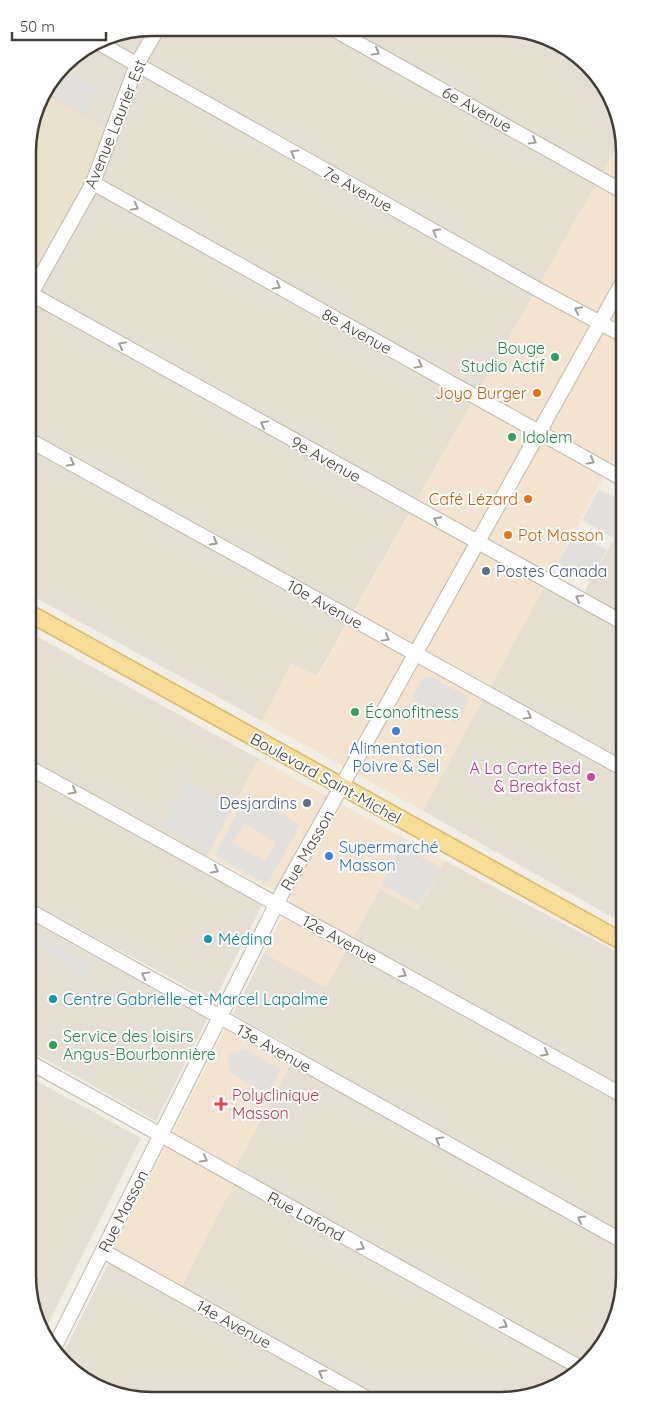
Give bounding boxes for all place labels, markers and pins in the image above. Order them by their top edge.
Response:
place label: Bouge Studio Actif [461,338,545,376]
marker: Bouge Studio Actif [549,351,561,363]
place label: Joyo Burger [435,383,527,403]
marker: Joyo Burger [531,387,543,399]
place label: Idolem [522,427,573,447]
marker: Idolem [506,431,518,443]
place label: Café Lézard [429,489,518,509]
marker: Café Lézard [522,493,534,505]
place label: Pot Masson [518,525,604,545]
marker: Pot Masson [502,529,514,541]
place label: Postes Canada [496,561,607,581]
marker: Postes Canada [480,565,492,577]
place label: Éconofitness [365,702,459,722]
marker: Éconofitness [349,706,361,718]
marker: Alimentation Poivre & Sel [390,725,402,737]
place label: Alimentation Poivre & Sel [349,738,443,776]
place label: A La Carte Bed & Breakfast [470,758,581,796]
marker: A La Carte Bed & Breakfast [585,771,597,783]
place label: Desjardins [219,793,297,813]
marker: Desjardins [301,797,313,809]
place label: Supermarché Masson [339,837,439,875]
marker: Supermarché Masson [323,850,335,862]
place label: Médina [218,929,272,949]
marker: Médina [202,933,214,945]
place label: Centre Gabrielle-et-Marcel Lapalme [63,989,328,1009]
marker: Centre Gabrielle-et-Marcel Lapalme [47,993,59,1005]
place label: Service des loisirs Angus-Bourbonnière [63,1026,216,1064]
marker: Service des loisirs Angus-Bourbonnière [47,1039,59,1051]
place label: Polyclinique Masson [232,1085,319,1123]
marker: Polyclinique Masson [214,1097,228,1111]

